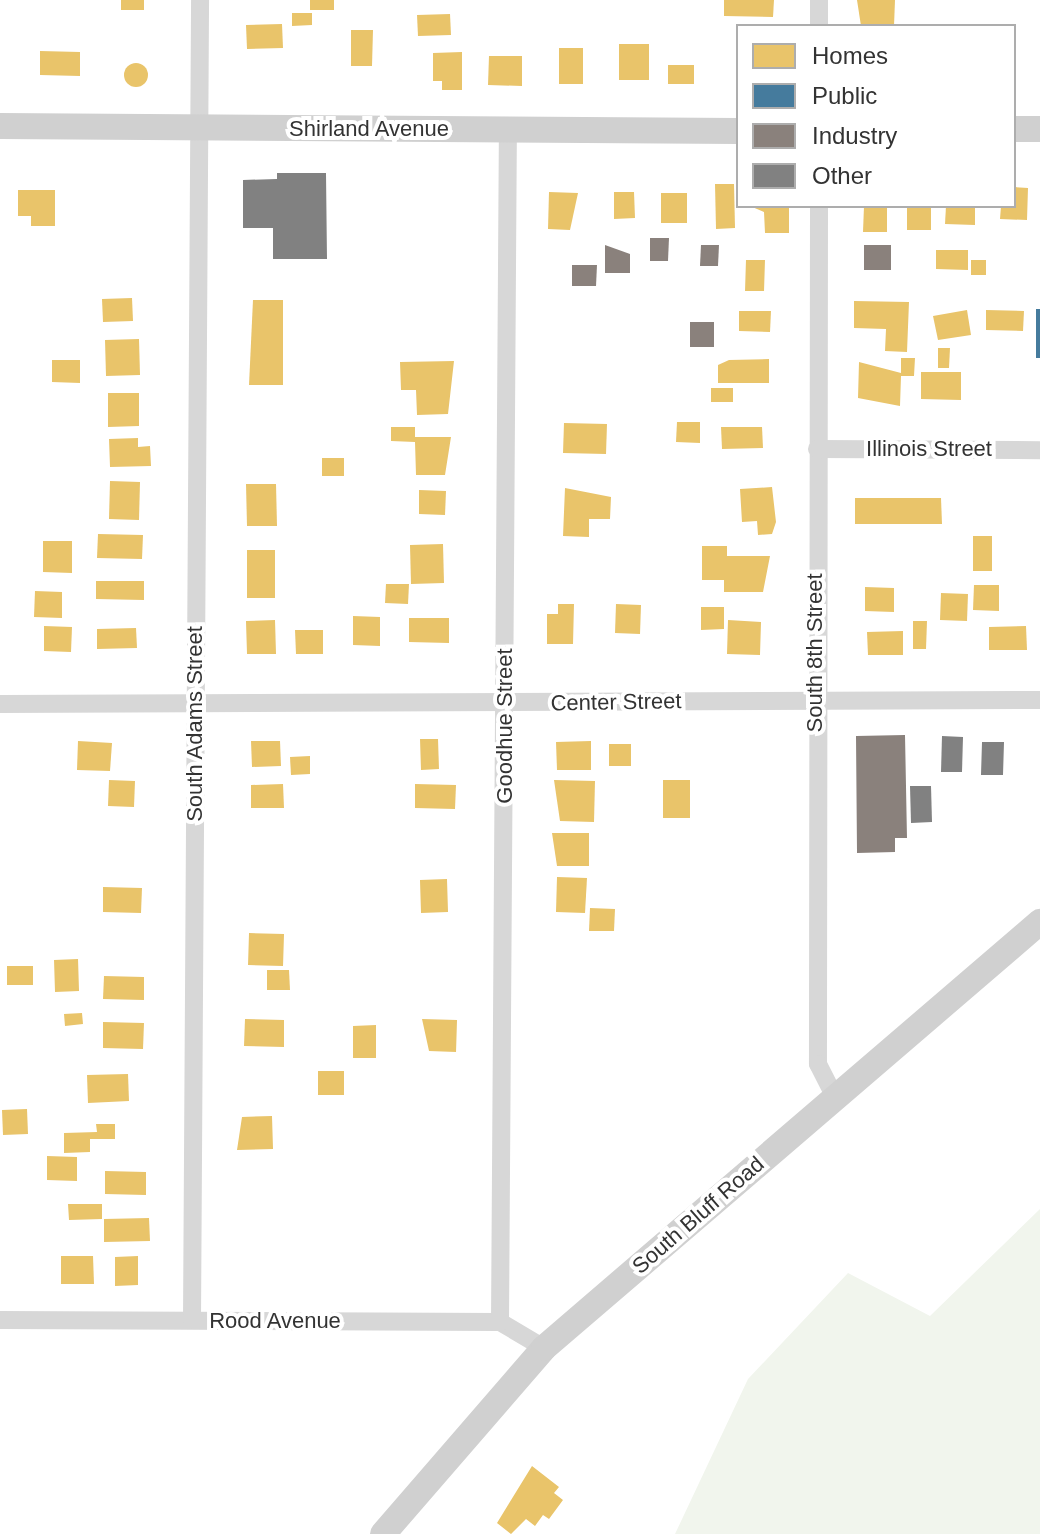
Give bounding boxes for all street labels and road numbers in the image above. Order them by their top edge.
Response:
street label: Shirland Avenue [288,116,450,142]
street label: Illinois Street [866,436,992,462]
street label: South 8th Street [802,574,828,732]
street label: South Adams Street [182,626,208,822]
street label: Goodhue Street [492,648,518,804]
street label: Center Street [550,688,682,716]
street label: South Bluff Road [627,1151,769,1279]
street label: Rood Avenue [209,1308,341,1334]

